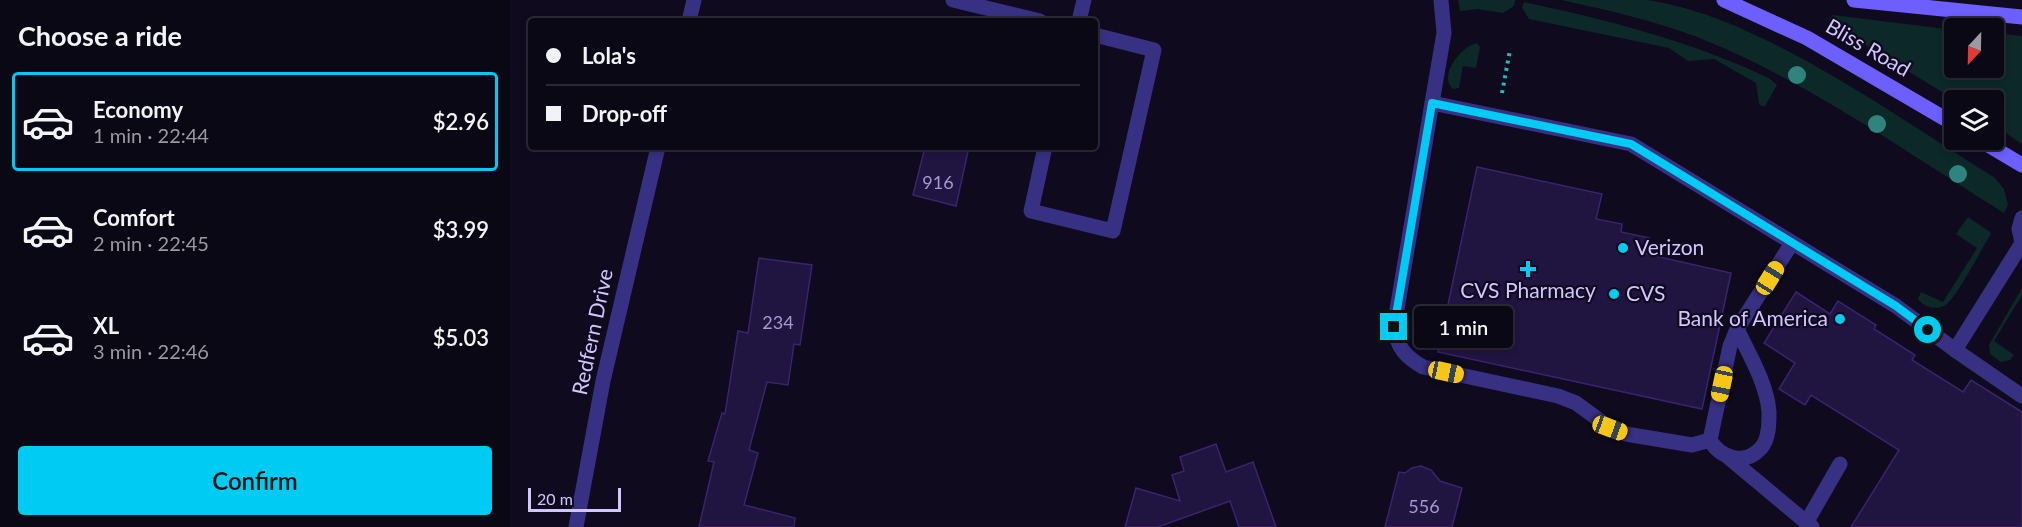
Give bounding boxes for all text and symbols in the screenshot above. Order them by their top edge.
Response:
street label: Bliss Road [1822,12,1915,81]
north arrow [1944,18,2004,78]
map controls [1944,18,2004,150]
text: Choose a ride [18,19,182,52]
text: Lola's [582,42,636,69]
button: layers [1944,90,2004,150]
icon: car [21,95,75,149]
text: Economy [93,96,183,123]
text: Drop-off [582,100,667,127]
text: $2.96 [433,108,489,135]
text: 1 min · 22:44 [93,123,209,147]
house number: 916 [922,171,954,193]
icon: car [21,203,75,257]
text: Comfort [93,204,175,231]
text: $3.99 [433,216,489,243]
text: 2 min · 22:45 [93,231,209,255]
place label: Verizon [1635,234,1704,259]
marker: Verizon [1616,241,1630,255]
car [1753,258,1787,298]
marker: CVS Pharmacy [1521,262,1535,276]
street label: Redfern Drive [566,266,617,397]
place label: CVS Pharmacy [1460,277,1596,302]
place label: CVS [1626,280,1665,305]
marker: CVS [1607,287,1621,301]
place label: Bank of America [1677,305,1828,330]
callout: 1 min [1415,306,1514,348]
icon: car [21,311,75,365]
house number: 234 [762,311,794,333]
text: XL [93,312,119,339]
marker: Bank of America [1833,312,1847,326]
route end [1380,313,1407,340]
text: 1 min [1439,315,1488,339]
route start [1914,316,1941,343]
text: $5.03 [433,324,489,351]
text: 3 min · 22:46 [93,339,209,363]
car [1427,359,1465,385]
car [1709,365,1735,403]
car [1590,413,1630,443]
button: Confirm [18,446,492,515]
scale bar [528,485,621,512]
text: 20 m [537,489,573,508]
house number: 556 [1408,495,1440,517]

